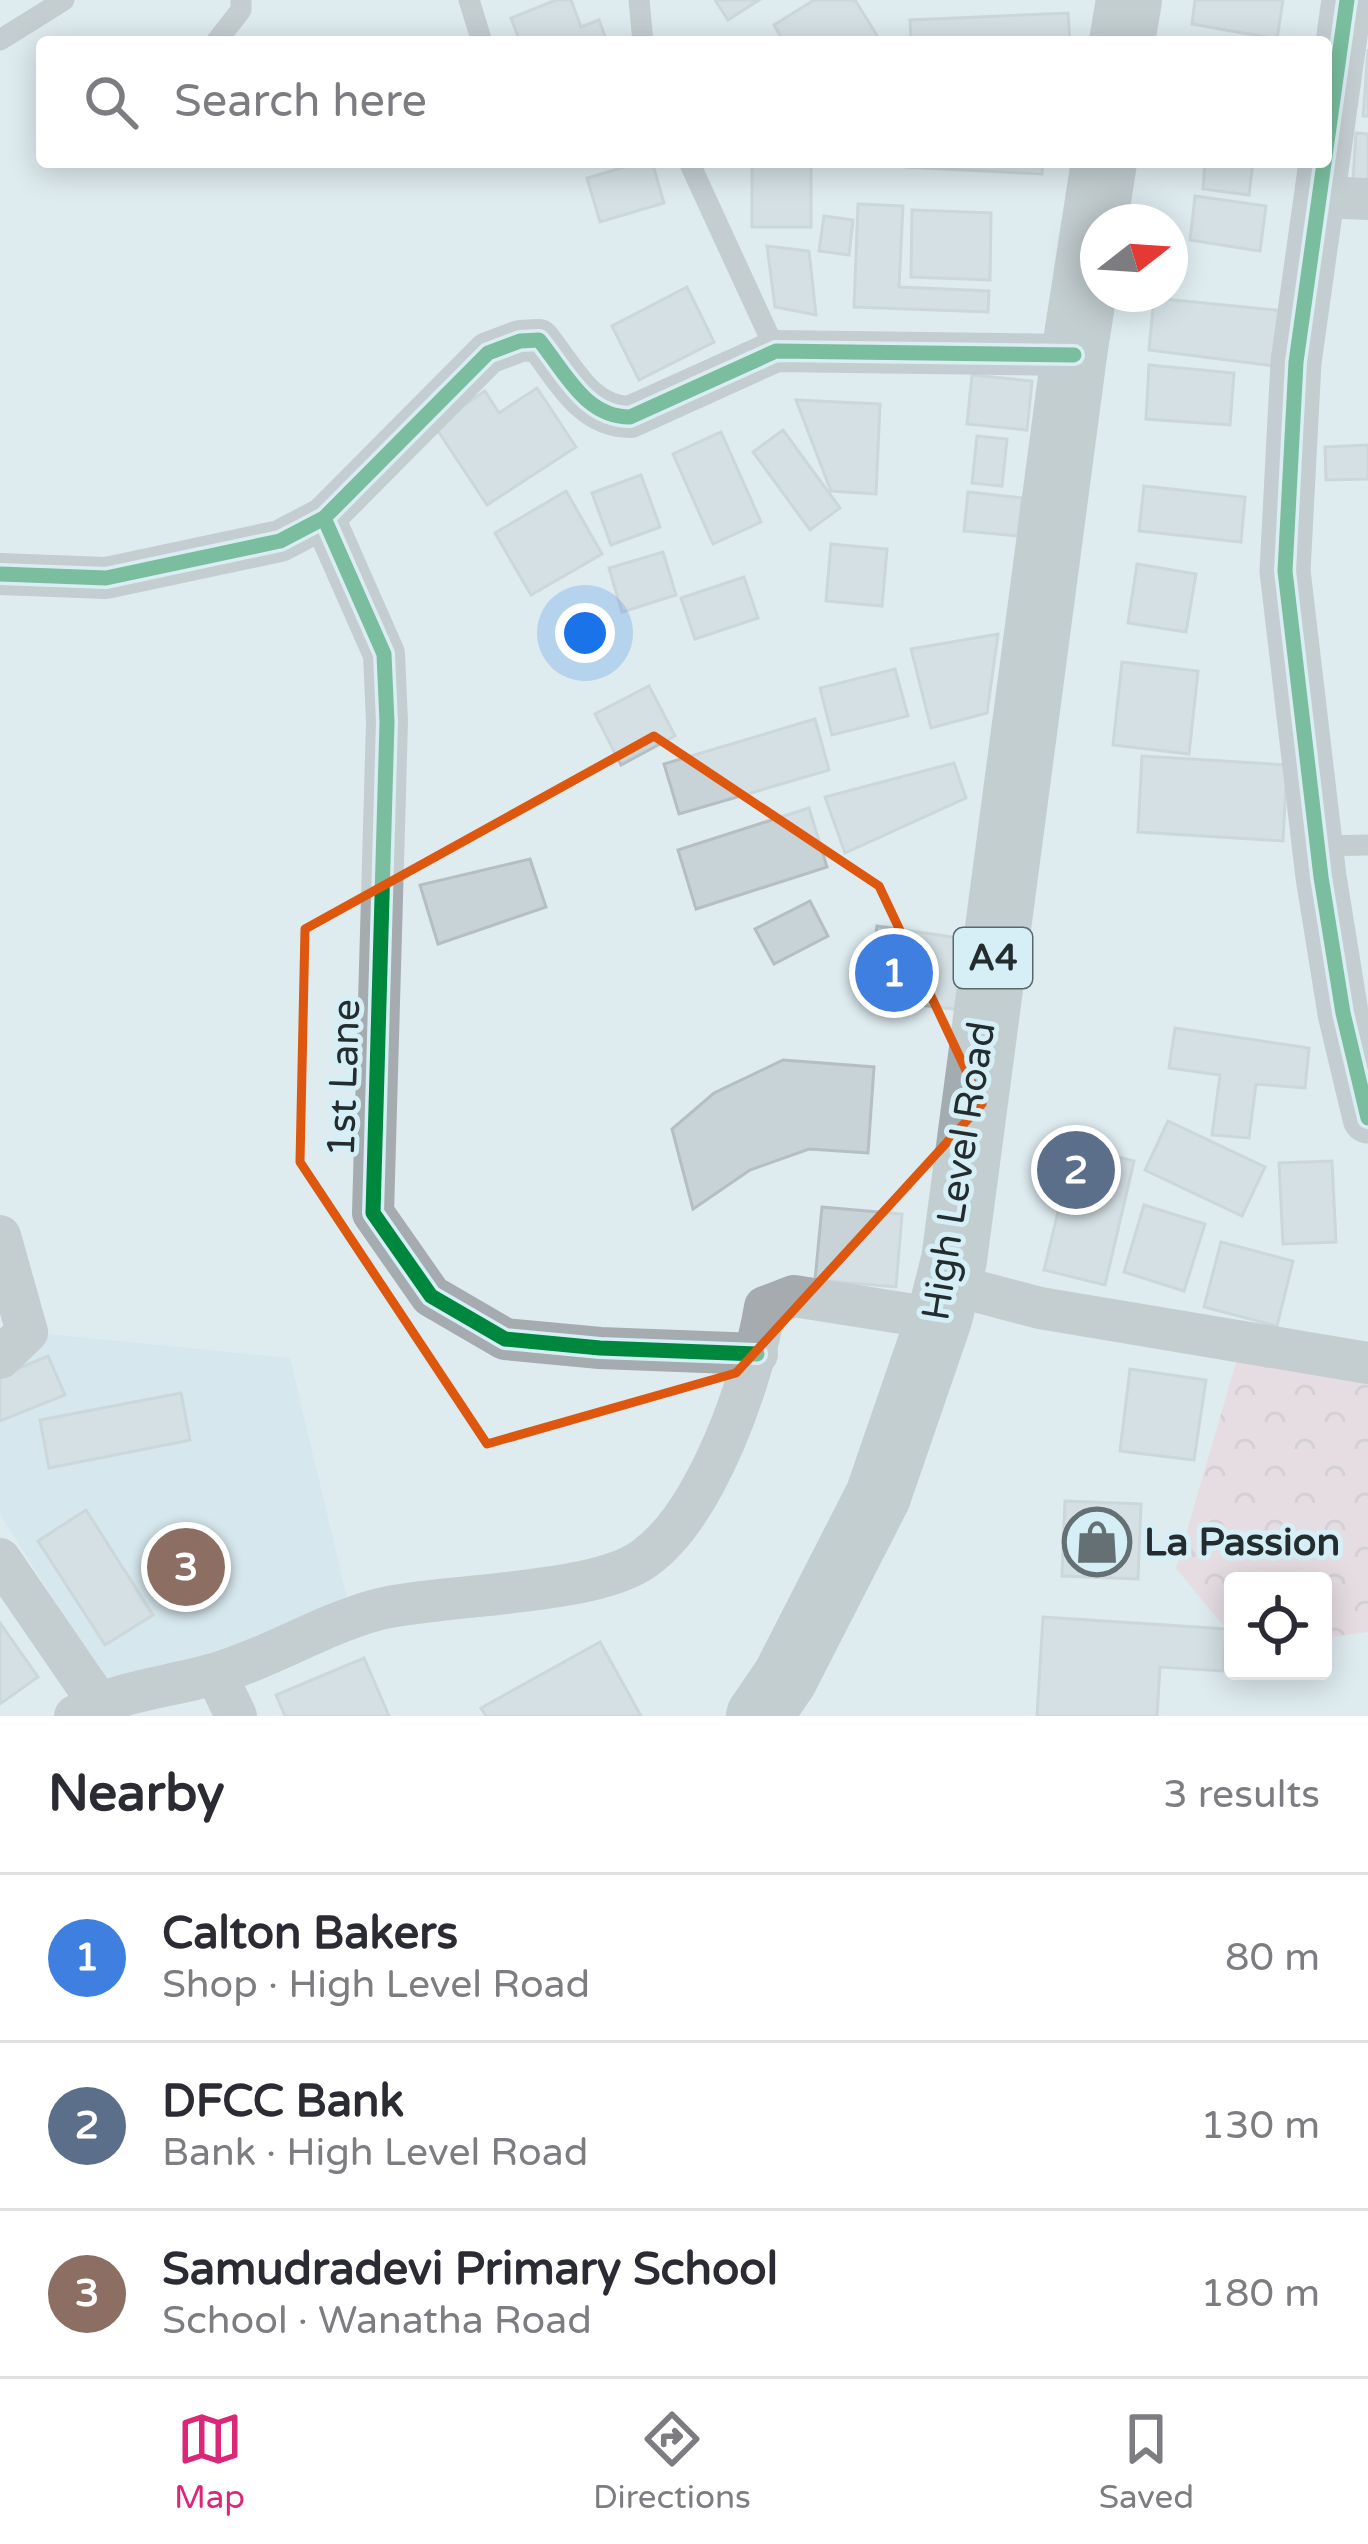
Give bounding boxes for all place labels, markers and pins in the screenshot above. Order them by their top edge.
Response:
pin: 1 [855,928,933,1018]
pin: 2 [1037,1125,1115,1215]
shop icon: La Passion [1062,1507,1132,1577]
place label: La Passion [1144,1519,1340,1566]
pin: 3 [147,1522,225,1612]

